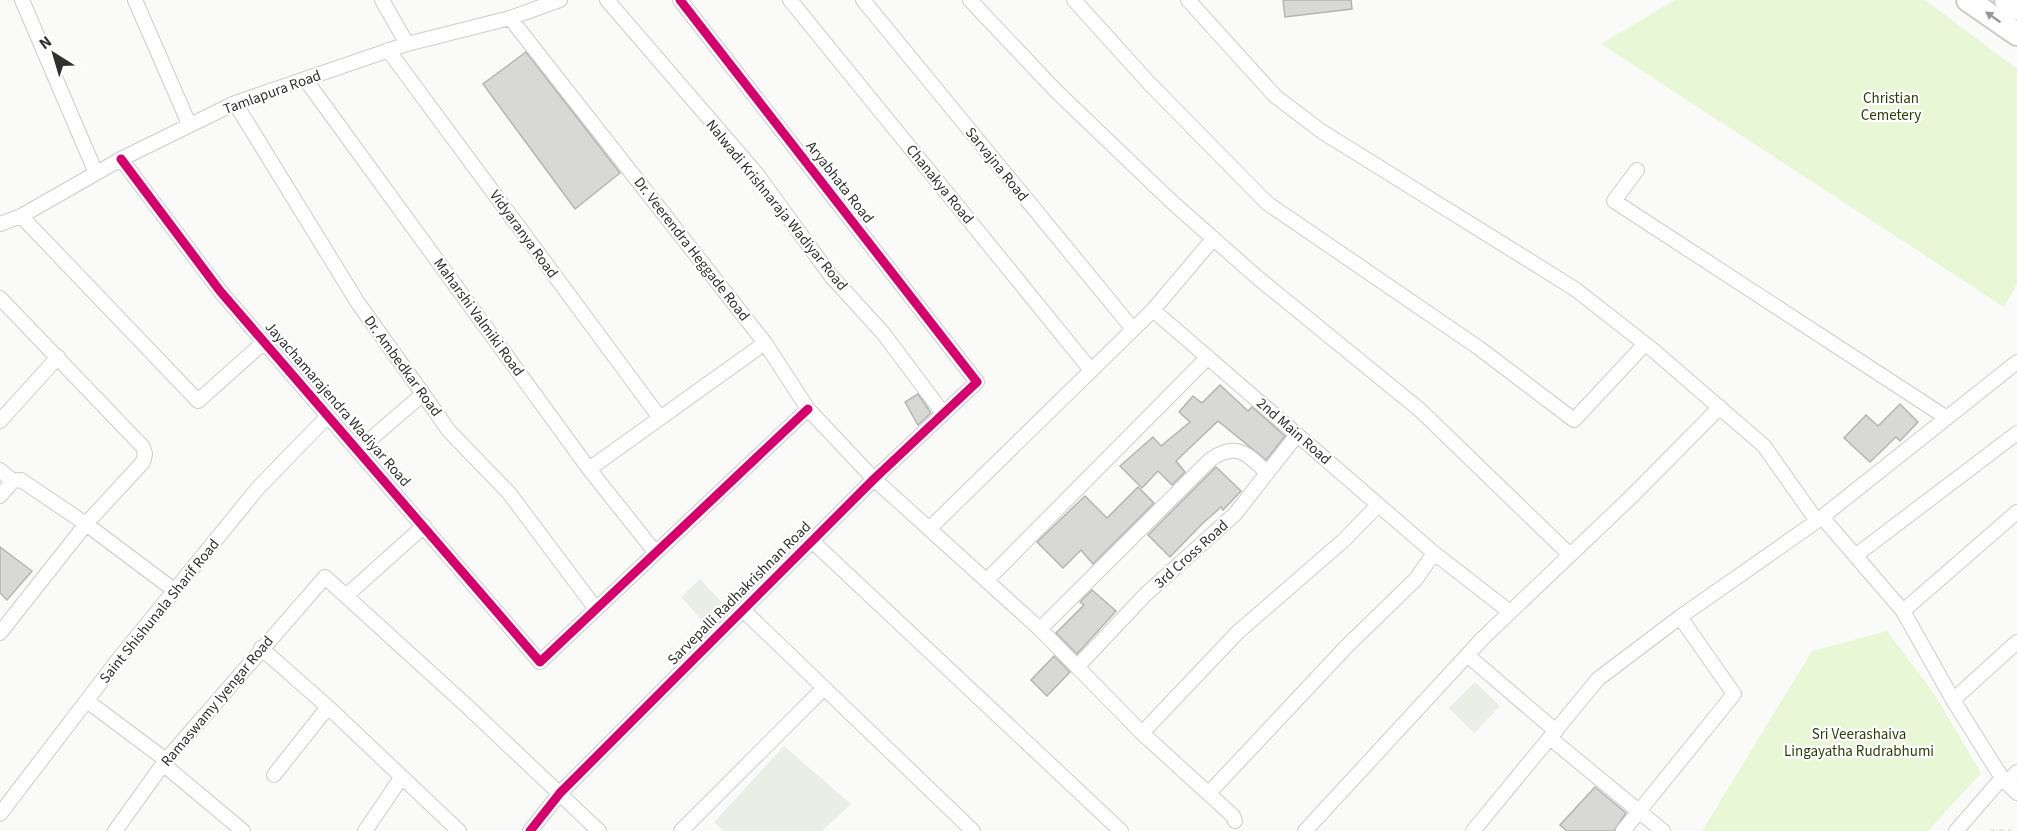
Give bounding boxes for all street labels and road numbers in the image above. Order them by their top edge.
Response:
street label: Tamlapura Road [220,65,324,120]
street label: Nalwadi Krishnaraja Wadiyar Road [701,115,852,295]
street label: Sarvajna Road [960,123,1033,206]
street label: Aryabhata Road [801,137,878,228]
street label: Chanakya Road [901,140,978,229]
street label: Dr. Veerendra Heggade Road [629,173,755,326]
street label: Vidyaranya Road [485,186,563,283]
street label: Maharshi Valmiki Road [428,254,529,381]
street label: Dr. Ambedkar Road [359,312,446,421]
street label: Jayachamarajendra Wadiyar Road [260,317,415,492]
street label: 2nd Main Road [1252,393,1335,470]
street label: 3rd Cross Road [1150,515,1233,593]
street label: Sarvepalli Radhakrishnan Road [663,517,816,670]
street label: Saint Shishunala Sharif Road [94,535,224,688]
street label: Ramaswamy Iyengar Road [156,631,278,771]

